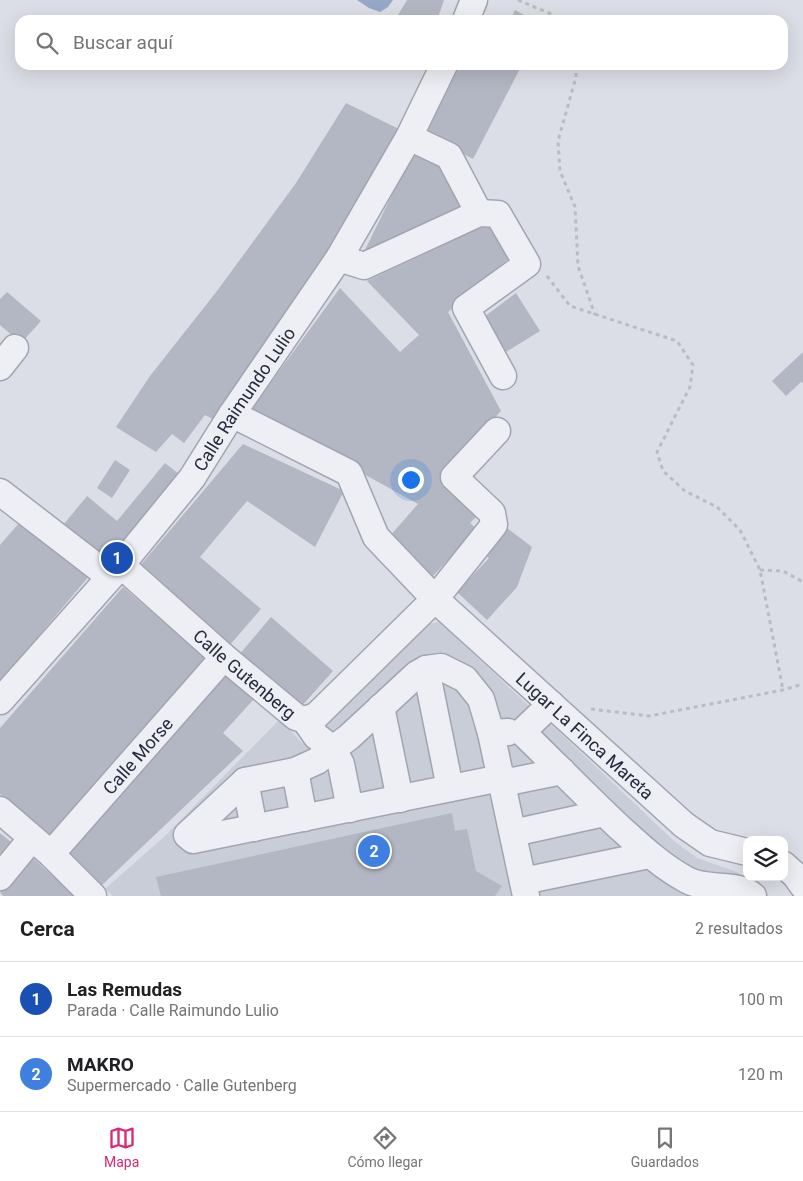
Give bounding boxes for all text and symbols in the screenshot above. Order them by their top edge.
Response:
search box [15,15,788,70]
icon: search [33,29,61,57]
text: Buscar aquí [73,31,173,54]
street label: Calle Raimundo Lulio [189,323,299,475]
your location [398,467,424,493]
pin: 1 [101,539,133,577]
street label: Calle Gutenberg [189,625,300,723]
street label: Lugar La Finca Mareta [512,668,658,803]
street label: Calle Morse [98,713,177,798]
pin: 2 [358,832,390,870]
map controls [743,836,788,881]
button: layers [743,836,788,881]
text: Cerca [20,917,75,941]
text: 2 resultados [695,919,783,938]
text: Las Remudas [67,978,182,1001]
text: 1 [31,990,41,1009]
text: 100 m [738,990,783,1009]
text: Parada · Calle Raimundo Lulio [67,1001,279,1020]
text: MAKRO [67,1053,134,1076]
text: 2 [31,1065,41,1084]
text: 120 m [738,1065,783,1084]
text: Supermercado · Calle Gutenberg [67,1076,297,1095]
tab: Mapa [104,1124,139,1170]
tab: Cómo llegar [347,1124,423,1170]
tab: Guardados [631,1124,699,1170]

